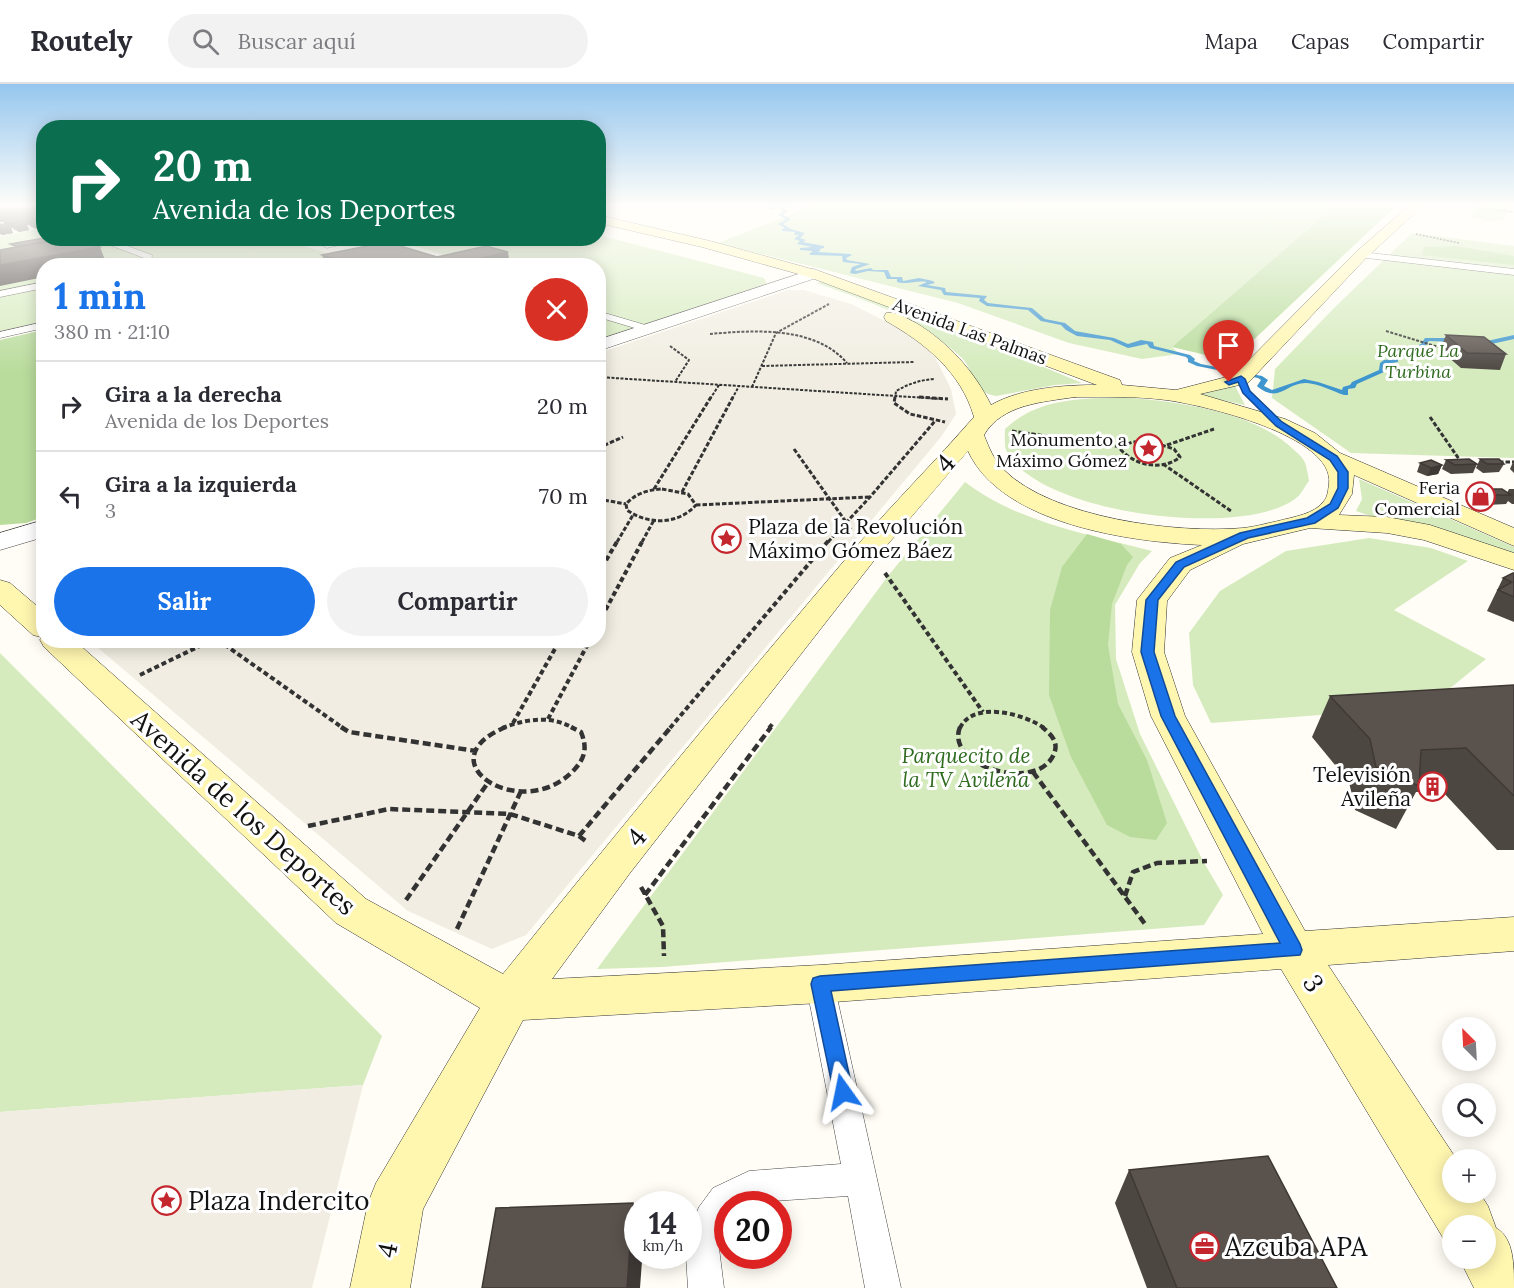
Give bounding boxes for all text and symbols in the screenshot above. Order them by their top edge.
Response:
search box [168,14,588,68]
text: Routely [30,23,132,59]
icon: search [189,25,222,58]
text: Buscar aquí [237,27,356,55]
text: Mapa [1204,28,1258,55]
text: Capas [1291,28,1350,55]
text: Compartir [1383,28,1484,55]
text: 20 m [153,139,252,193]
icon: right [54,144,132,222]
text: Avenida de los Deportes [153,192,455,226]
text: 1 min [54,273,146,319]
button: close [525,278,588,341]
street label: Avenida Las Palmas [889,292,1050,370]
text: 380 m · 21:10 [54,319,170,344]
pin [1203,320,1254,382]
icon: arrive [1212,329,1245,362]
park label: Parque La Turbina [1377,339,1459,383]
text: Gira a la derecha [105,380,282,408]
icon: right [54,390,87,423]
text: 20 m [537,392,588,420]
text: Avenida de los Deportes [105,408,329,433]
place label: Monumento a Máximo Gómez [996,428,1127,472]
place icon: Monumento a Máximo Gómez [1132,433,1164,465]
street label: 4 [928,447,962,479]
text: Gira a la izquierda [105,470,297,498]
place label: Feria Comercial [1375,476,1460,520]
icon: left [54,480,87,513]
shop icon: Feria Comercial [1465,481,1497,513]
text: 70 m [539,482,588,510]
text: 3 [105,498,116,523]
place label: Plaza de la Revolución Máximo Gómez Báez [748,513,963,564]
place icon: Plaza de la Revolución Máximo Gómez Báez [711,522,743,554]
button: Salir [54,567,315,636]
button: Compartir [327,567,588,636]
street label: Avenida de los Deportes [124,702,363,922]
park label: Parquecito de la TV Avileña [901,742,1031,793]
place label: Televisión Avileña [1313,761,1411,812]
building icon: Televisión Avileña [1416,770,1448,802]
street label: 4 [619,821,653,853]
street label: 3 [1296,968,1332,998]
north arrow [1442,1017,1496,1071]
map controls [1442,1017,1496,1269]
position arrow [811,1060,875,1124]
button: search [1442,1083,1496,1137]
button: + [1442,1149,1496,1203]
place icon: Plaza Indercito [151,1184,183,1216]
place label: Plaza Indercito [188,1184,369,1217]
speed limit sign: 20 [714,1191,792,1269]
text: 14 [649,1204,677,1242]
button: − [1442,1215,1496,1269]
office icon: Azcuba APA [1188,1230,1220,1262]
place label: Azcuba APA [1224,1230,1368,1263]
text: km/h [643,1236,683,1255]
street label: 4 [369,1240,405,1260]

